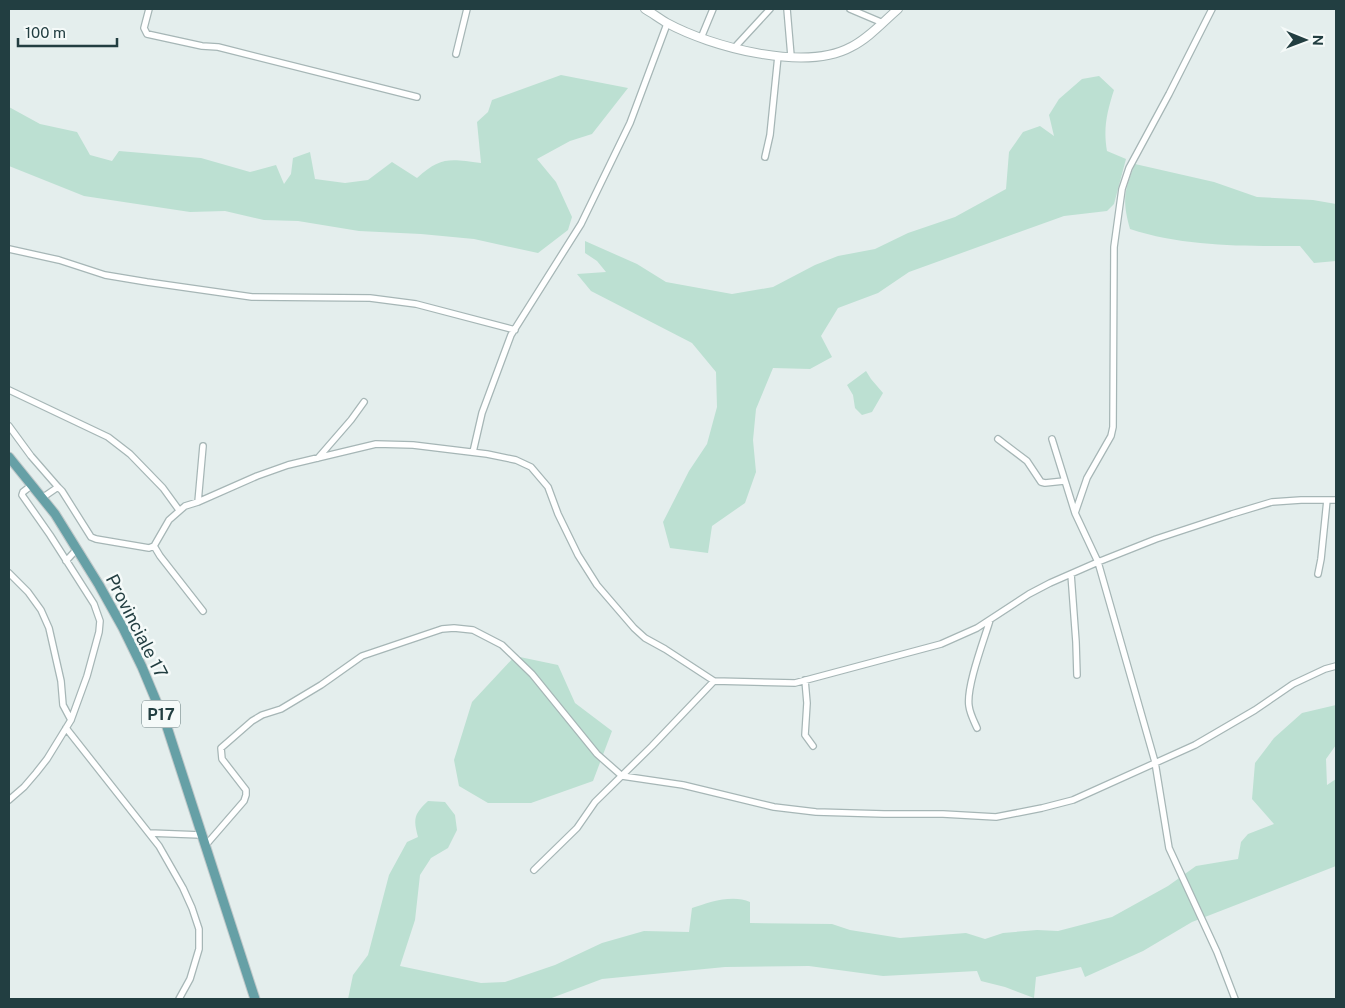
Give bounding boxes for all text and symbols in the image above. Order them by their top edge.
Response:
scale bar [18,15,116,47]
north arrow [1280,15,1330,65]
text: 100 m [25,24,66,41]
text: N [1310,35,1326,46]
street label: Provinciale 17 [102,570,172,682]
road number: P17 [142,701,180,728]

